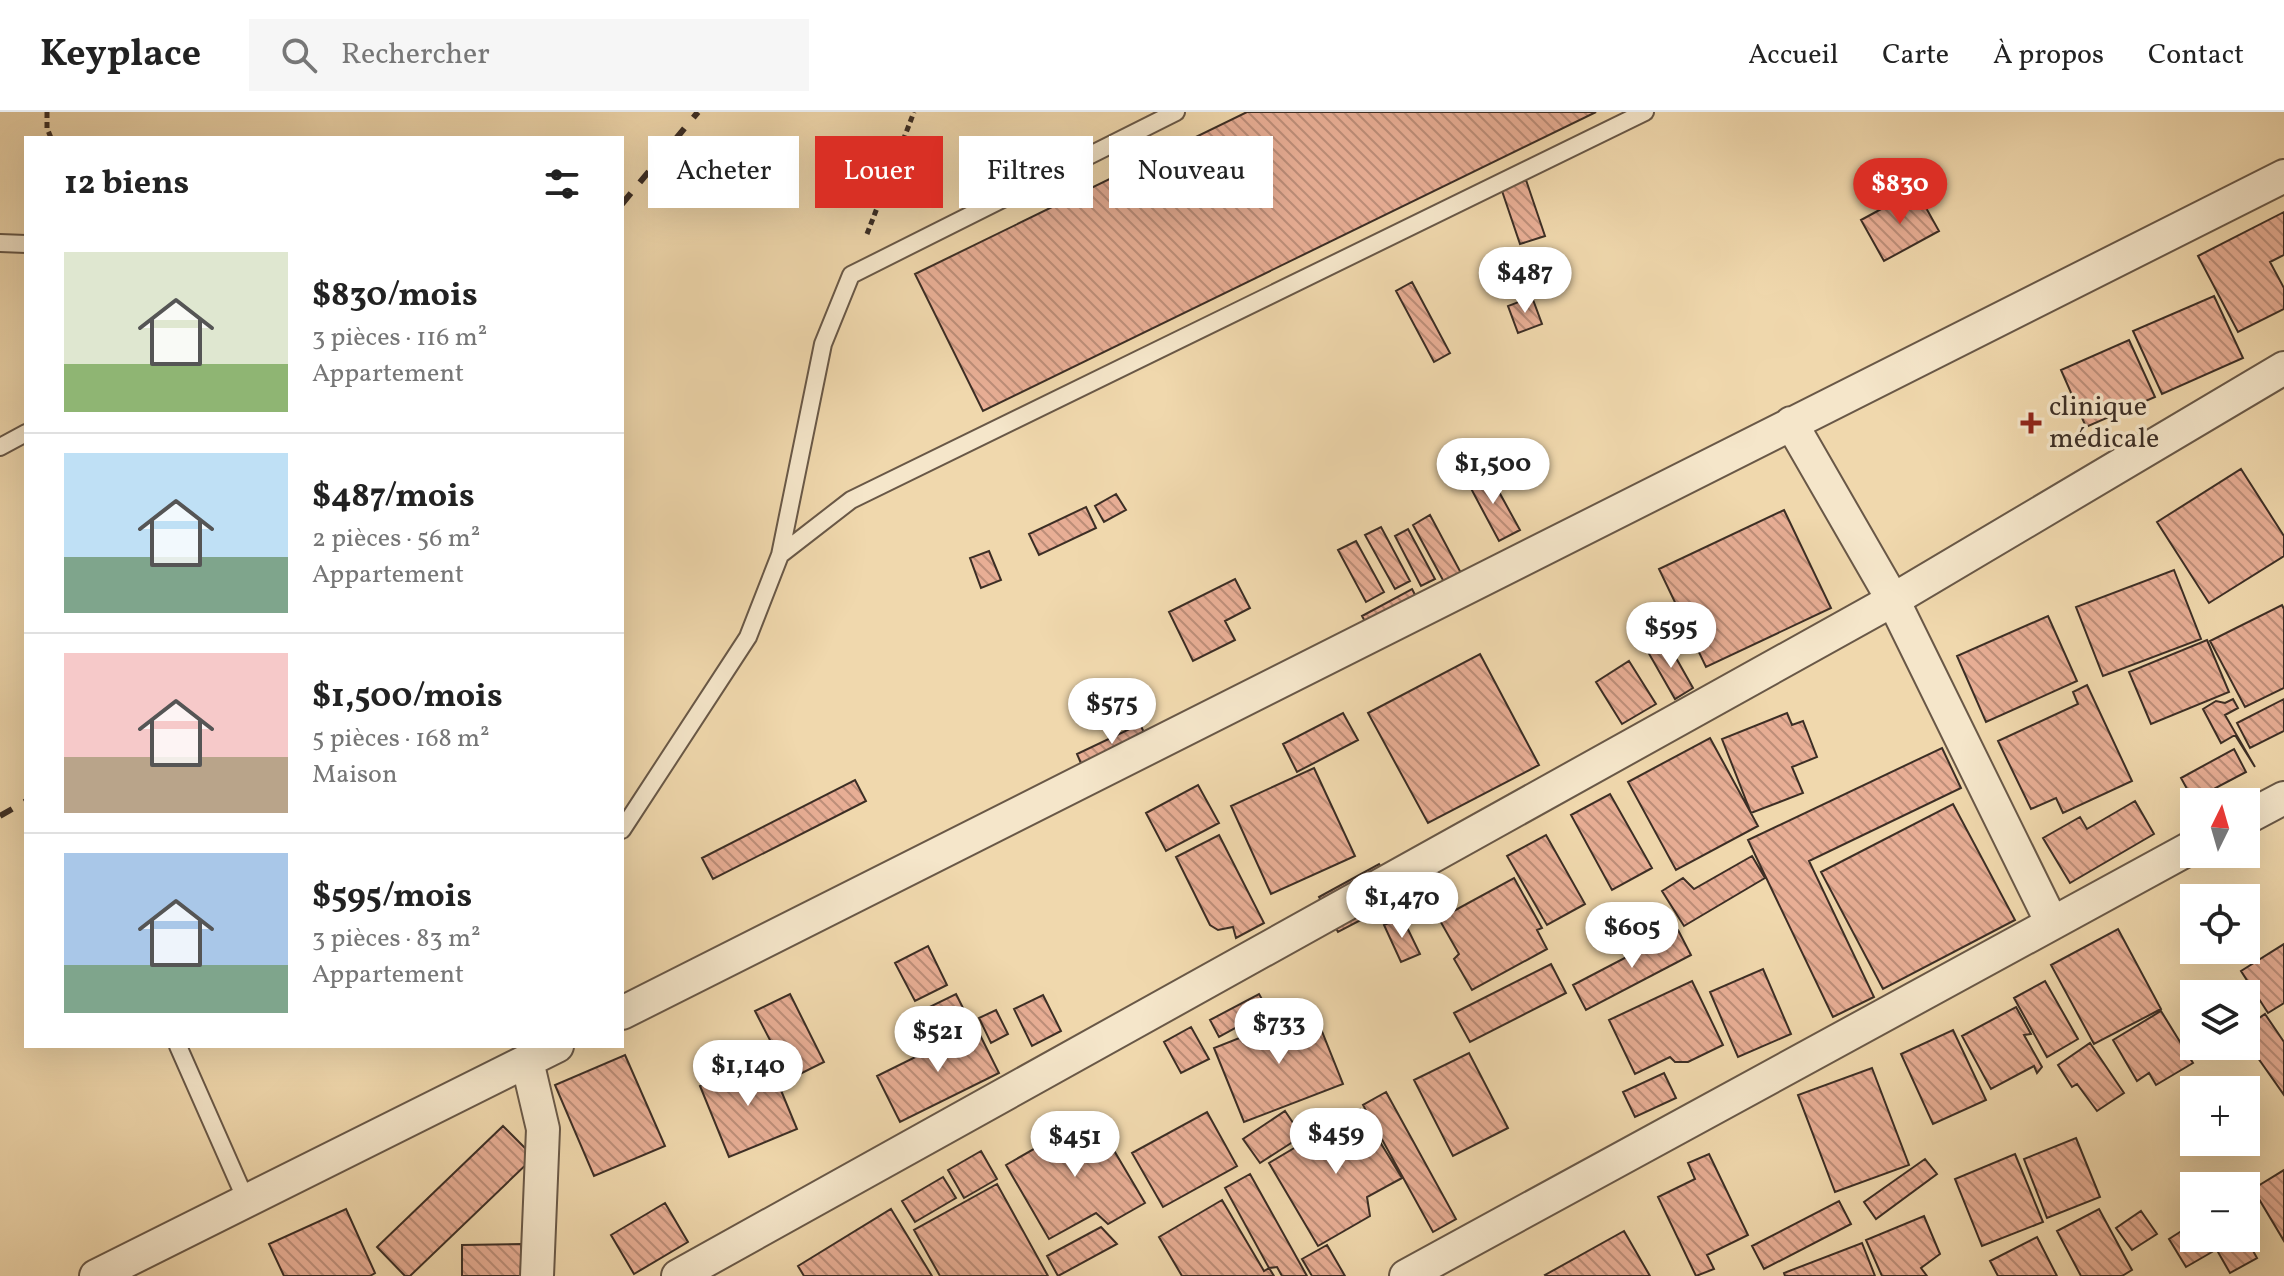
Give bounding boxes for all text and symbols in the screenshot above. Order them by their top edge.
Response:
search box [249,19,809,91]
text: Keyplace [40,29,201,82]
icon: search [277,33,321,77]
text: Rechercher [341,34,490,76]
text: Accueil [1748,36,1838,75]
text: Carte [1882,36,1949,75]
text: À propos [1993,36,2104,75]
text: Contact [2148,36,2244,75]
chip: Acheter [648,136,799,208]
chip: Louer [815,136,943,208]
chip: Filtres [959,136,1093,208]
chip: Nouveau [1109,136,1273,208]
pin: $830 [1853,158,1947,226]
text: 12 biens [64,161,189,208]
icon: filters [540,162,584,206]
text: $830 [1871,166,1929,202]
pin: $487 [1478,247,1572,315]
text: $487 [1497,255,1553,291]
text: $830/mois [312,273,478,320]
icon: home [128,284,224,380]
text: 3 pièces · 116 m² [312,320,487,356]
text: Appartement [312,356,464,392]
place label: clinique médicale [2049,388,2159,459]
marker: clinique médicale [2020,412,2042,434]
pin: $1,500 [1428,438,1558,506]
text: $1,500 [1455,446,1531,482]
text: $487/mois [312,474,475,521]
icon: home [128,485,224,581]
text: 2 pièces · 56 m² [312,521,480,557]
text: Appartement [312,557,464,593]
pin: $595 [1624,602,1718,670]
text: $595 [1644,610,1698,646]
text: $1,500/mois [312,674,503,721]
pin: $575 [1065,678,1159,746]
icon: home [128,685,224,781]
text: $575 [1086,686,1138,722]
text: 5 pièces · 168 m² [312,721,490,757]
text: Maison [312,757,397,793]
north arrow [2180,788,2260,868]
map controls [2180,788,2260,1252]
pin: $1,470 [1337,872,1467,940]
text: $595/mois [312,874,472,921]
text: $1,470 [1364,880,1440,916]
button: locate [2180,884,2260,964]
icon: home [128,885,224,981]
pin: $605 [1585,902,1679,970]
text: $605 [1603,910,1661,946]
text: 3 pièces · 83 m² [312,921,481,957]
text: Appartement [312,957,464,993]
button: layers [2180,980,2260,1060]
pin: $733 [1232,998,1326,1066]
pin: $521 [891,1006,985,1074]
text: $733 [1253,1006,1306,1042]
text: $521 [913,1014,964,1050]
pin: $1,140 [683,1040,813,1108]
text: $1,140 [711,1048,785,1084]
button: + [2180,1076,2260,1156]
pin: $459 [1289,1108,1383,1176]
pin: $451 [1028,1111,1122,1179]
text: $459 [1308,1116,1364,1152]
text: $451 [1049,1119,1101,1155]
button: − [2180,1172,2260,1252]

